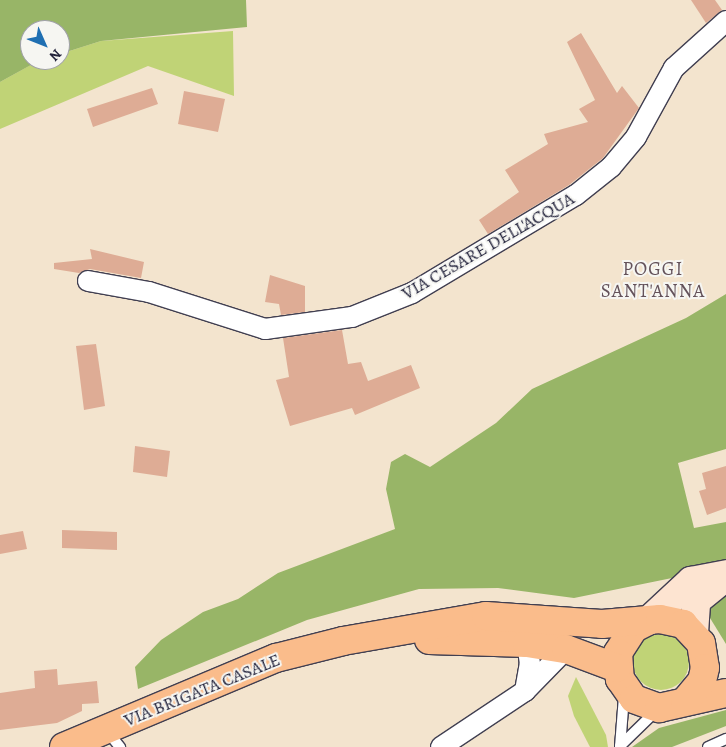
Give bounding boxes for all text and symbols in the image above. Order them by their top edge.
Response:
north arrow [20,20,70,70]
text: N [45,45,66,65]
street label: VIA CESARE DELL'ACQUA [398,188,578,304]
district label: POGGI SANT'ANNA [600,259,706,303]
street label: VIA BRIGATA CASALE [121,649,283,731]

